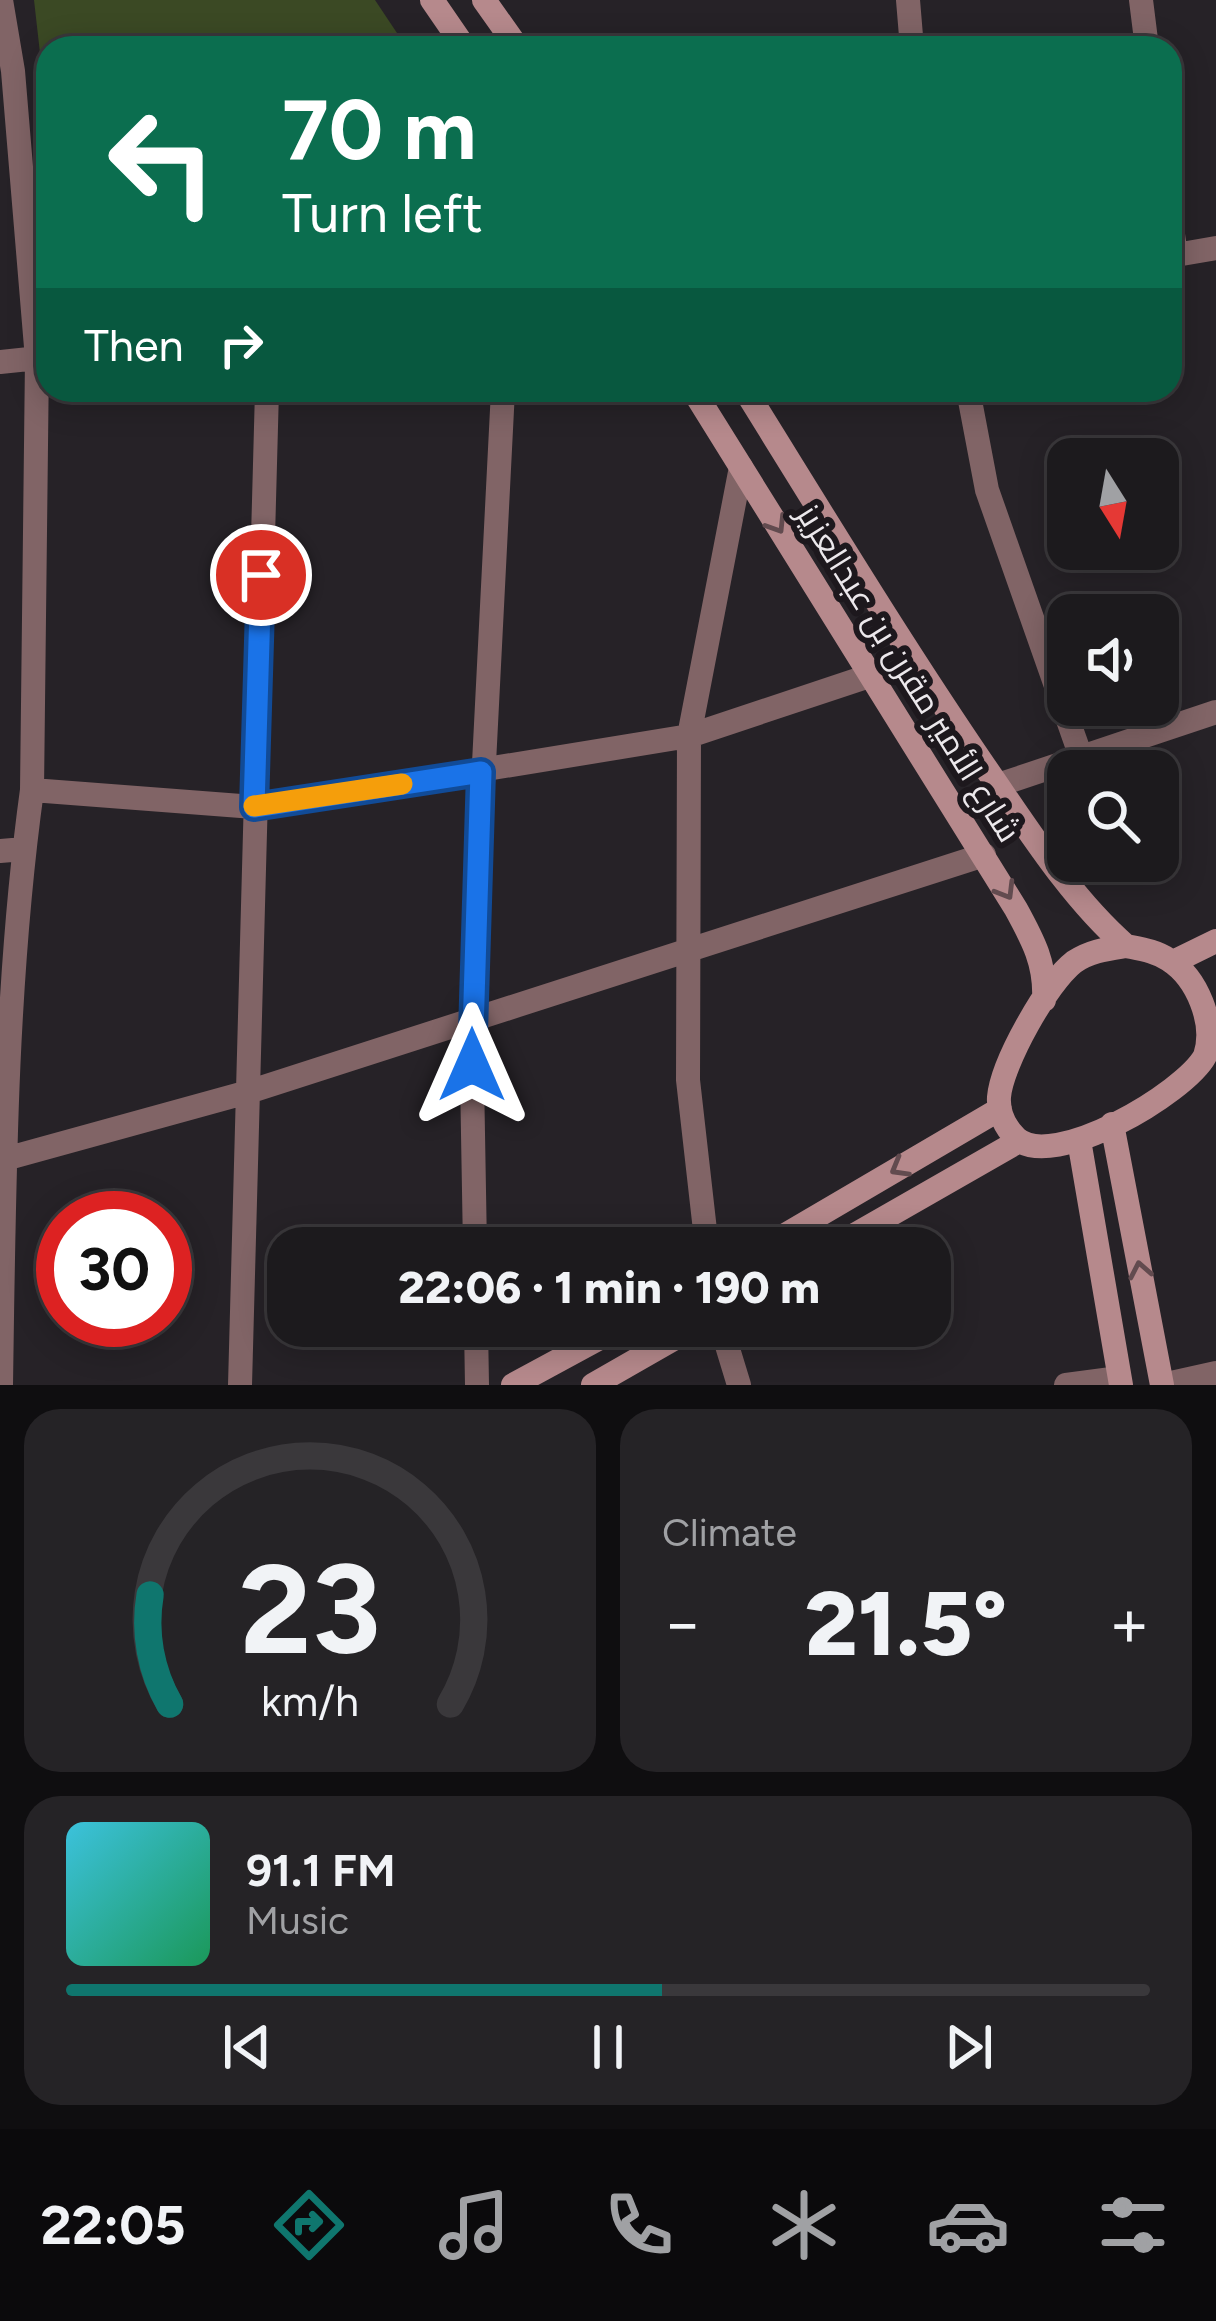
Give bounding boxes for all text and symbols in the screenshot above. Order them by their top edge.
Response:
text: 70 m [282,79,476,180]
icon: left [84,84,240,240]
text: Turn left [282,181,483,246]
icon: right [208,312,274,378]
text: Then [84,318,184,372]
north arrow [1047,438,1179,570]
map controls [1047,438,1179,882]
street label: شارع الأمير مقرن بن عبدالعزيز [785,495,1029,851]
one-way arrow [763,511,785,533]
pin [210,524,312,626]
icon: arrive [228,542,294,608]
button: sound [1047,594,1179,726]
button: search [1047,750,1179,882]
one-way arrow [992,878,1014,900]
position arrow [409,1002,535,1128]
one-way arrow [890,1154,912,1177]
speed limit sign: 30 [36,1191,192,1347]
text: 22:06 · 1 min · 190 m [398,1260,820,1314]
one-way arrow [1128,1260,1154,1280]
text: Climate [662,1509,797,1556]
text: 23 [239,1534,381,1684]
text: 21.5° [805,1569,1007,1678]
text: − [662,1583,703,1663]
text: + [1109,1583,1150,1663]
text: km/h [261,1674,359,1726]
text: 91.1 FM [246,1843,395,1897]
text: Music [246,1897,349,1944]
icon: previous [214,2014,280,2080]
icon: pause [575,2014,641,2080]
icon: next [936,2014,1002,2080]
icon: directions [267,2183,351,2267]
icon: music [432,2183,516,2267]
icon: phone [597,2183,681,2267]
icon: climate [762,2183,846,2267]
icon: car [926,2183,1010,2267]
icon: filters [1091,2183,1175,2267]
text: 22:05 [40,2193,186,2258]

